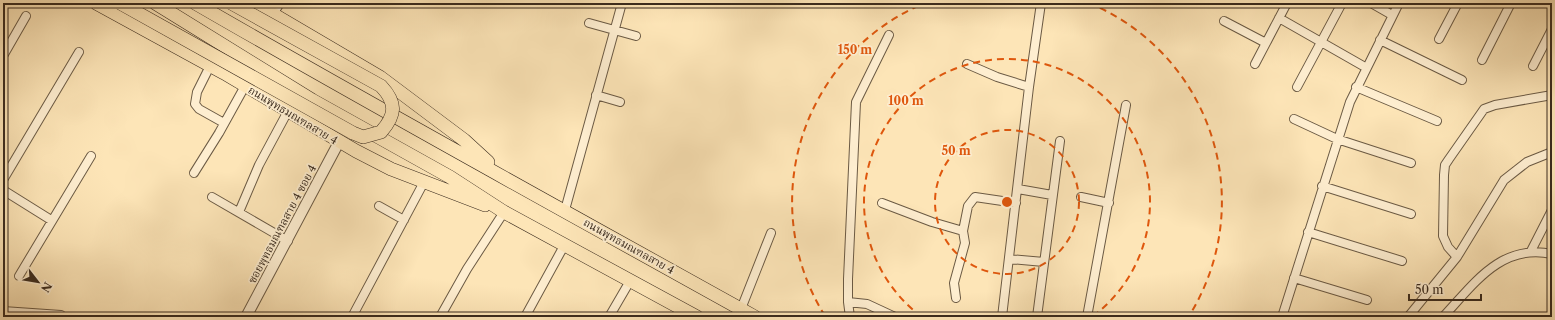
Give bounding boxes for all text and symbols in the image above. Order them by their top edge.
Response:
text: 150 m [838,42,872,57]
street label: ถนนพุทธมณฑลสาย 4 [245,83,340,148]
text: 100 m [888,93,924,108]
text: 50 m [941,143,971,158]
street label: ซอยพุทธมณฑลสาย 4 ซอย 4 [245,162,320,286]
centre of rings [1000,195,1014,209]
street label: ถนนพุทธมณฑลสาย 4 [581,215,677,278]
north arrow [18,262,58,302]
scale bar [1409,276,1481,302]
text: N [38,279,55,295]
text: 50 m [1415,282,1444,297]

